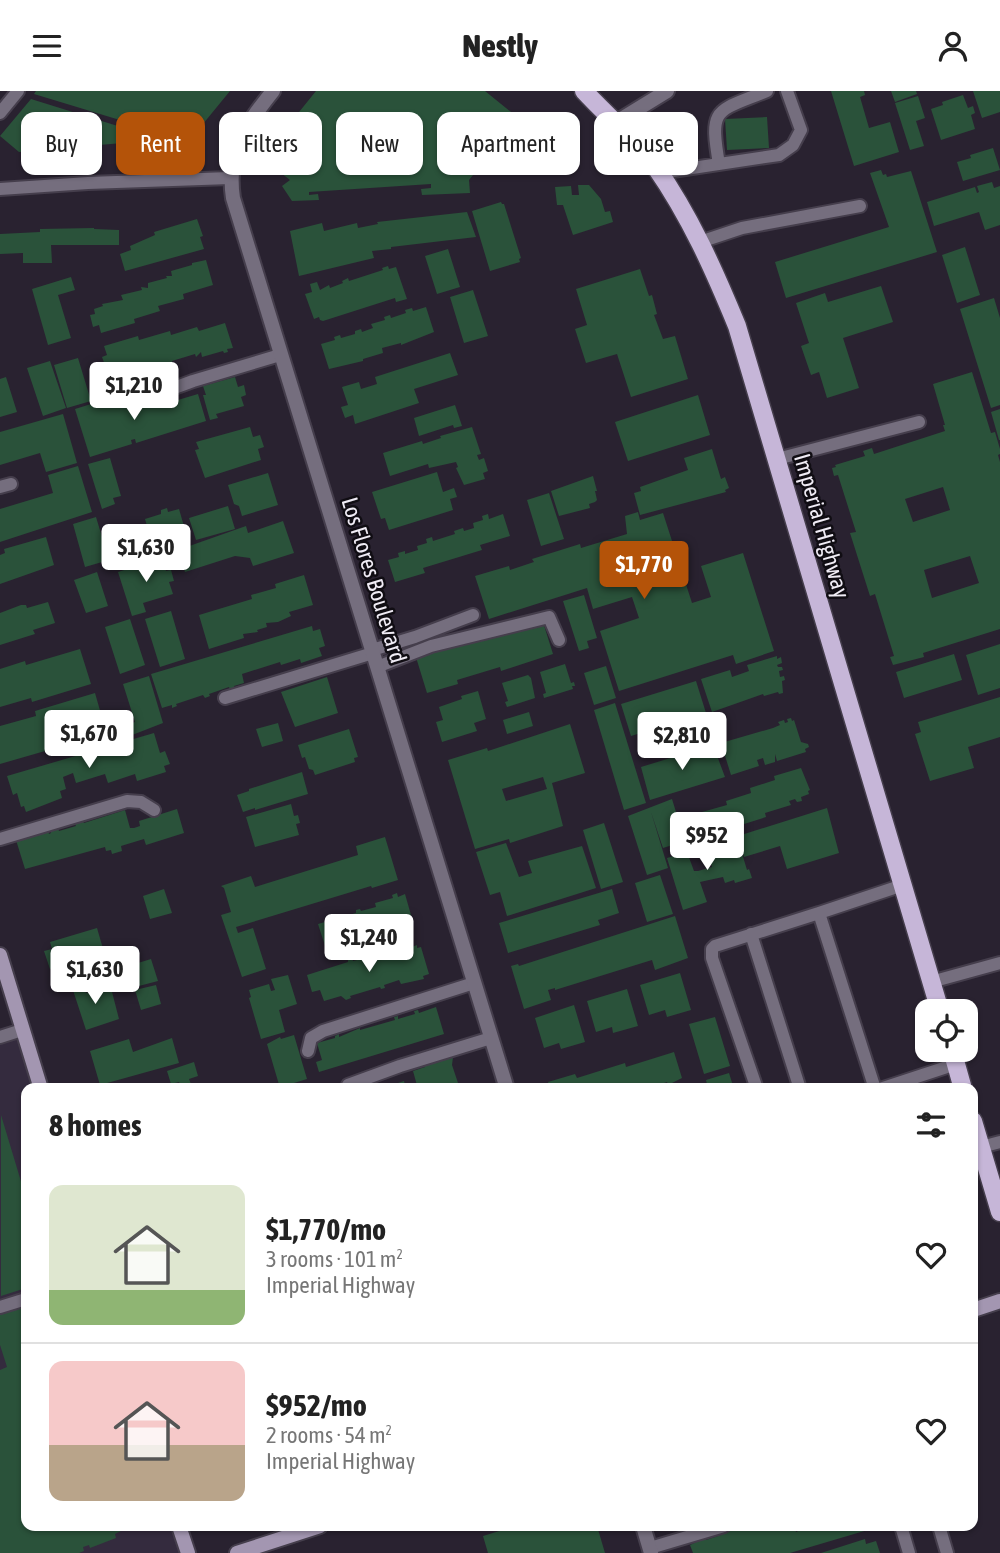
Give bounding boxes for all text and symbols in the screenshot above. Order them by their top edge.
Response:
icon: menu [28,27,66,65]
text: Nestly [462,27,538,64]
icon: person [934,27,972,65]
chip: Buy [21,112,102,175]
chip: Rent [116,112,205,175]
chip: Filters [219,112,322,175]
chip: New [336,112,423,175]
chip: Apartment [437,112,580,175]
chip: House [594,112,698,175]
pin: $1,210 [77,363,191,422]
text: $1,210 [106,372,163,398]
street label: Imperial Highway [789,451,855,601]
street label: Los Flores Boulevard [336,494,412,666]
pin: $1,630 [89,525,203,584]
text: $1,630 [118,534,175,560]
pin: $1,770 [587,541,701,601]
text: $1,770 [616,551,673,577]
pin: $1,670 [32,711,146,770]
pin: $2,810 [625,713,739,772]
text: $1,670 [61,720,118,746]
text: $2,810 [654,722,711,748]
pin: $952 [666,813,748,872]
text: $952 [686,822,728,848]
pin: $1,240 [312,915,426,974]
text: $1,240 [341,924,398,950]
pin: $1,630 [38,947,152,1006]
text: $1,630 [67,956,124,982]
map controls [915,999,978,1062]
button: locate [915,999,978,1062]
icon: filters [912,1106,950,1144]
text: 8 homes [49,1108,142,1142]
text: $1,770/mo [266,1212,386,1246]
icon: home [105,1213,189,1297]
icon: heart [912,1236,950,1274]
text: 3 rooms · 101 m² [266,1246,403,1272]
text: Imperial Highway [266,1272,415,1298]
text: $952/mo [266,1388,367,1422]
icon: home [105,1389,189,1473]
icon: heart [912,1412,950,1450]
text: 2 rooms · 54 m² [266,1422,392,1448]
text: Imperial Highway [266,1448,415,1474]

